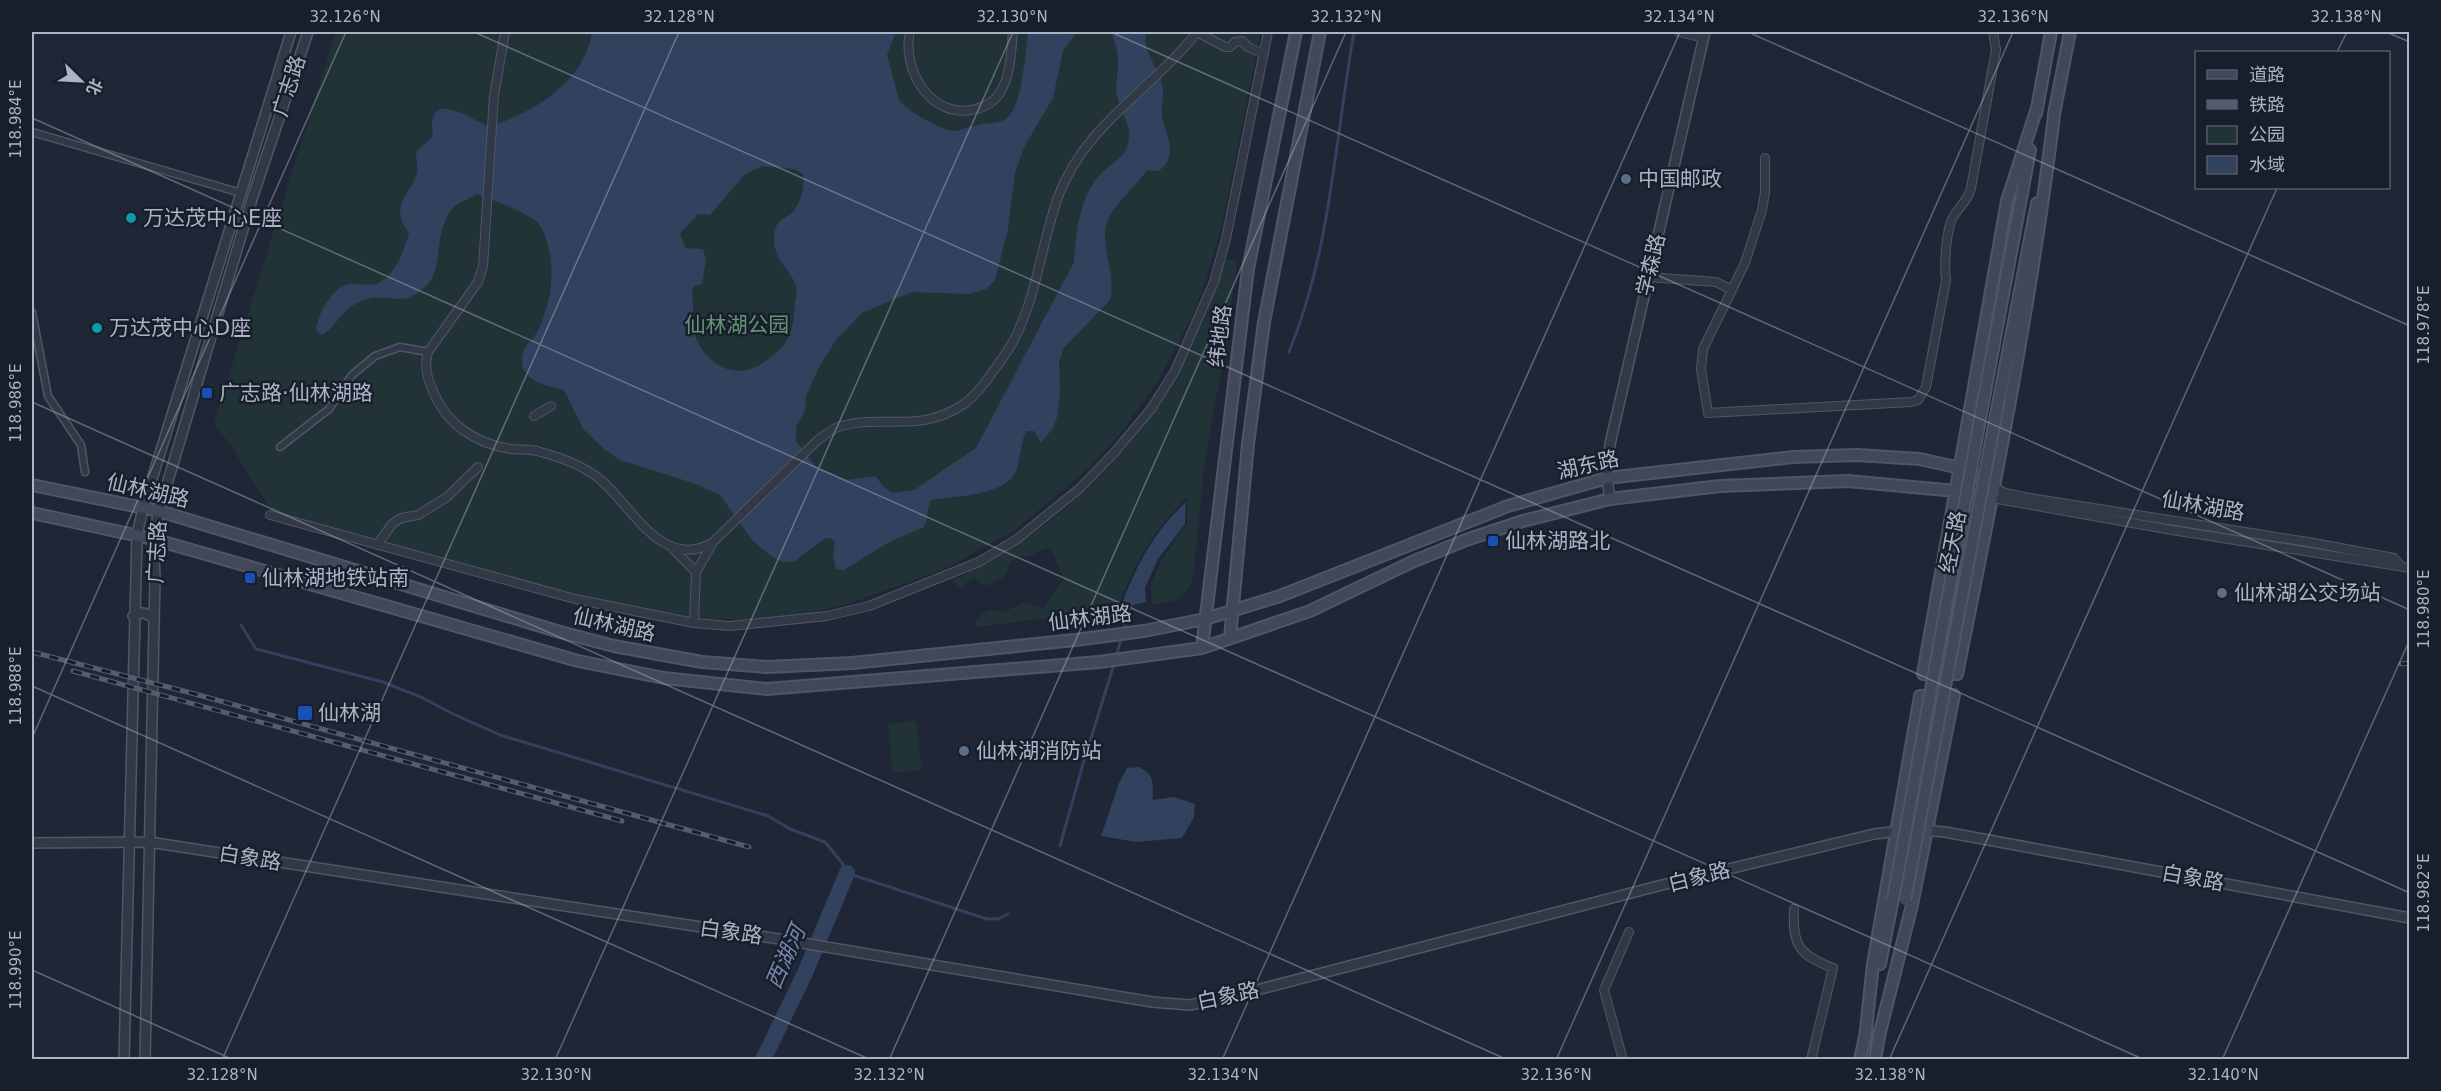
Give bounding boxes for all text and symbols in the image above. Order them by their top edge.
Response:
text: 32.126°N [309,8,381,26]
text: 32.128°N [643,8,715,26]
text: 32.130°N [976,8,1048,26]
text: 32.132°N [1310,8,1382,26]
text: 32.134°N [1643,8,1715,26]
text: 32.136°N [1977,8,2049,26]
text: 32.138°N [2310,8,2382,26]
north arrow [51,51,111,111]
legend [2195,51,2390,189]
street label: 广志路 [268,52,310,120]
text: 道路 [2249,64,2285,85]
text: 北 [82,76,106,98]
text: 118.984°E [7,79,25,159]
text: 铁路 [2249,94,2285,115]
text: 公园 [2249,124,2285,145]
text: 水域 [2249,154,2285,175]
place label: 中国邮政 [1638,167,1722,191]
marker: 中国邮政 [1619,172,1633,186]
place label: 万达茂中心E座 [143,206,282,230]
marker: 万达茂中心E座 [124,211,138,225]
street label: 学森路 [1632,232,1670,298]
text: 118.978°E [2415,285,2433,365]
street label: 纬地路 [1204,303,1236,369]
park label: 仙林湖公园 [685,313,790,337]
place label: 万达茂中心D座 [109,316,251,340]
marker: 万达茂中心D座 [90,321,104,335]
text: 118.986°E [7,363,25,443]
place label: 广志路·仙林湖路 [219,381,373,405]
marker: 广志路·仙林湖路 [200,386,214,400]
street label: 湖东路 [1555,446,1621,484]
street label: 仙林湖路 [104,470,192,512]
street label: 仙林湖路 [2160,487,2246,525]
street label: 经天路 [1935,509,1971,575]
street label: 广志路 [143,520,171,584]
place label: 仙林湖路北 [1505,529,1610,553]
marker: 仙林湖路北 [1486,534,1500,548]
place label: 仙林湖地铁站南 [262,566,409,590]
text: 118.980°E [2415,569,2433,649]
marker: 仙林湖地铁站南 [243,571,257,585]
place label: 仙林湖公交场站 [2234,581,2381,605]
marker: 仙林湖公交场站 [2215,586,2229,600]
street label: 仙林湖路 [1047,601,1133,635]
street label: 仙林湖路 [570,604,658,646]
text: 118.988°E [7,646,25,726]
place label: 仙林湖 [318,701,381,725]
marker: 仙林湖 [296,704,314,722]
place label: 仙林湖消防站 [976,739,1102,763]
marker: 仙林湖消防站 [957,744,971,758]
street label: 白象路 [217,841,283,875]
text: 118.982°E [2415,853,2433,933]
street label: 白象路 [1666,858,1732,896]
street label: 白象路 [2160,861,2226,895]
street label: 白象路 [698,916,764,948]
water label: 西湖河 [761,918,812,992]
text: 118.990°E [7,930,25,1010]
street label: 白象路 [1195,978,1261,1014]
text: 32.128°N [186,1066,258,1084]
text: 32.130°N [520,1066,592,1084]
text: 32.132°N [853,1066,925,1084]
text: 32.134°N [1187,1066,1259,1084]
text: 32.136°N [1520,1066,1592,1084]
text: 32.138°N [1854,1066,1926,1084]
text: 32.140°N [2187,1066,2259,1084]

